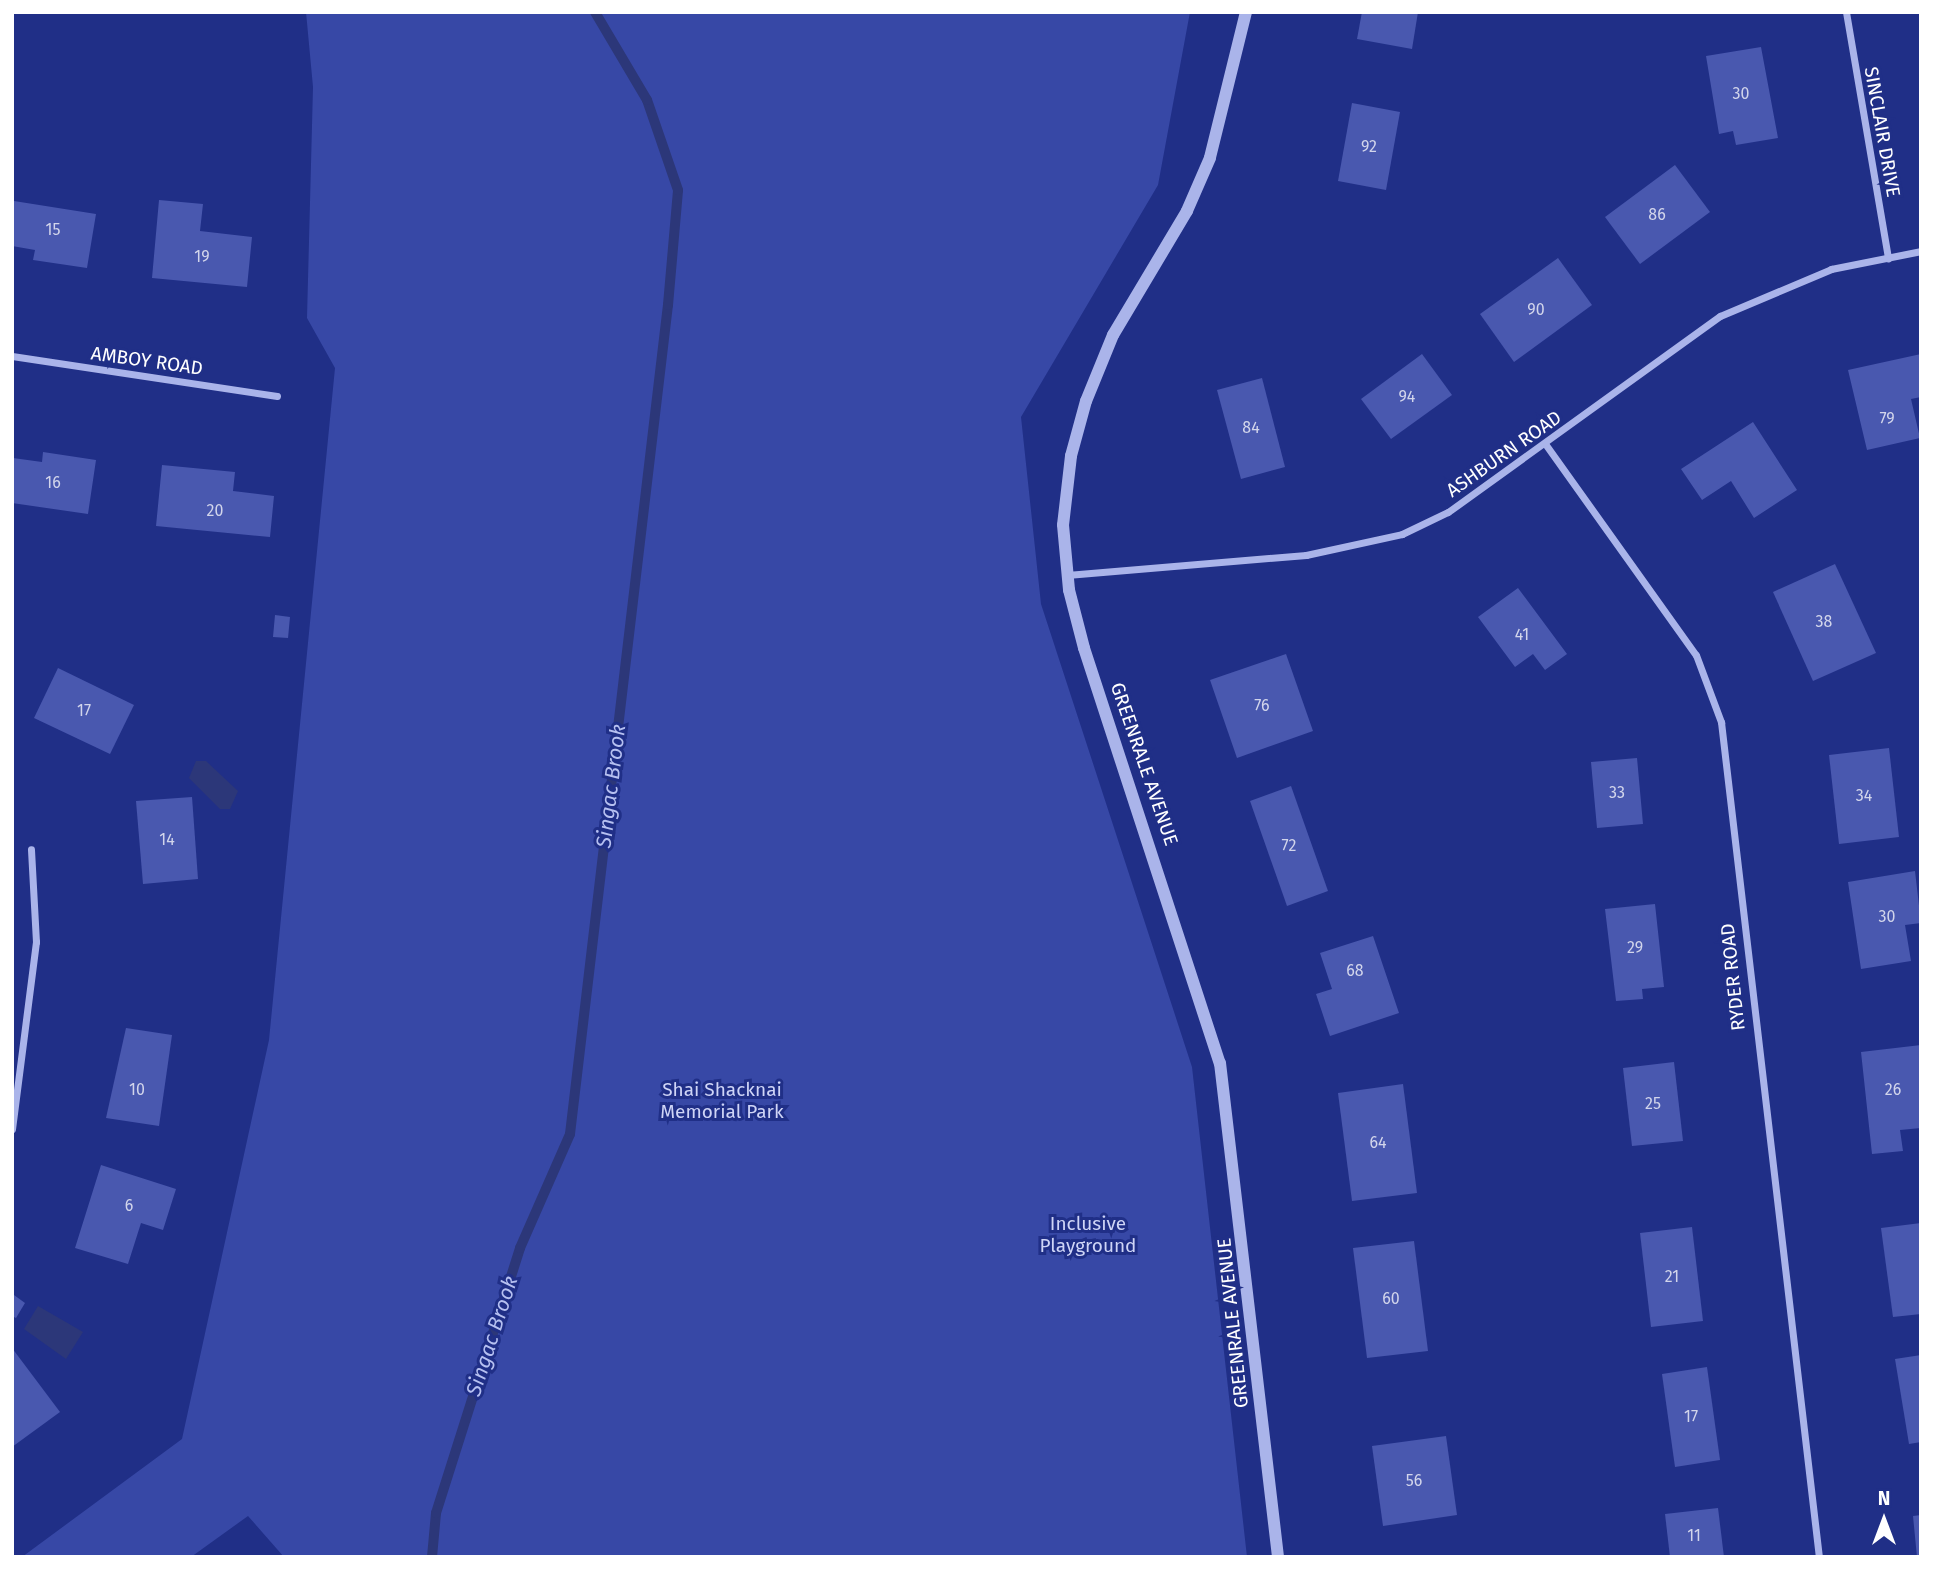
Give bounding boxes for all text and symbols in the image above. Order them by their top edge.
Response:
street label: SINCLAIR DRIVE [1859,65,1905,199]
house number: 30 [1733,84,1749,104]
house number: 92 [1361,137,1377,157]
house number: 86 [1648,205,1666,225]
house number: 15 [46,220,60,240]
house number: 19 [194,247,210,267]
house number: 90 [1527,300,1545,320]
street label: AMBOY ROAD [90,342,204,380]
house number: 94 [1399,387,1415,407]
street label: ASHBURN ROAD [1442,406,1566,502]
house number: 79 [1879,409,1895,429]
house number: 84 [1242,418,1260,438]
house number: 16 [45,473,61,493]
house number: 20 [207,501,223,521]
house number: 38 [1816,612,1832,632]
house number: 41 [1515,625,1529,645]
street label: GREENRALE AVENUE [1105,679,1183,849]
house number: 76 [1254,696,1270,716]
house number: 17 [77,701,91,721]
water label: Singac Brook [591,723,631,849]
house number: 33 [1609,783,1625,803]
house number: 34 [1856,786,1872,806]
house number: 14 [159,830,175,850]
house number: 72 [1282,836,1296,856]
house number: 30 [1879,907,1895,927]
street label: RYDER ROAD [1716,922,1750,1032]
house number: 29 [1627,938,1643,958]
house number: 68 [1346,961,1364,981]
park label: Shai Shacknai Memorial Park [660,1079,784,1123]
house number: 10 [129,1080,145,1100]
house number: 26 [1885,1080,1901,1100]
house number: 25 [1645,1094,1661,1114]
house number: 64 [1369,1133,1387,1153]
house number: 6 [125,1196,133,1216]
park label: Inclusive Playground [1040,1213,1136,1257]
street label: GREENRALE AVENUE [1213,1237,1253,1409]
house number: 21 [1665,1267,1679,1287]
water label: Singac Brook [461,1273,523,1399]
house number: 60 [1382,1289,1400,1309]
house number: 17 [1684,1407,1698,1427]
house number: 56 [1406,1471,1422,1491]
north arrow [1849,1485,1919,1555]
text: N [1878,1487,1890,1510]
house number: 11 [1687,1526,1701,1546]

